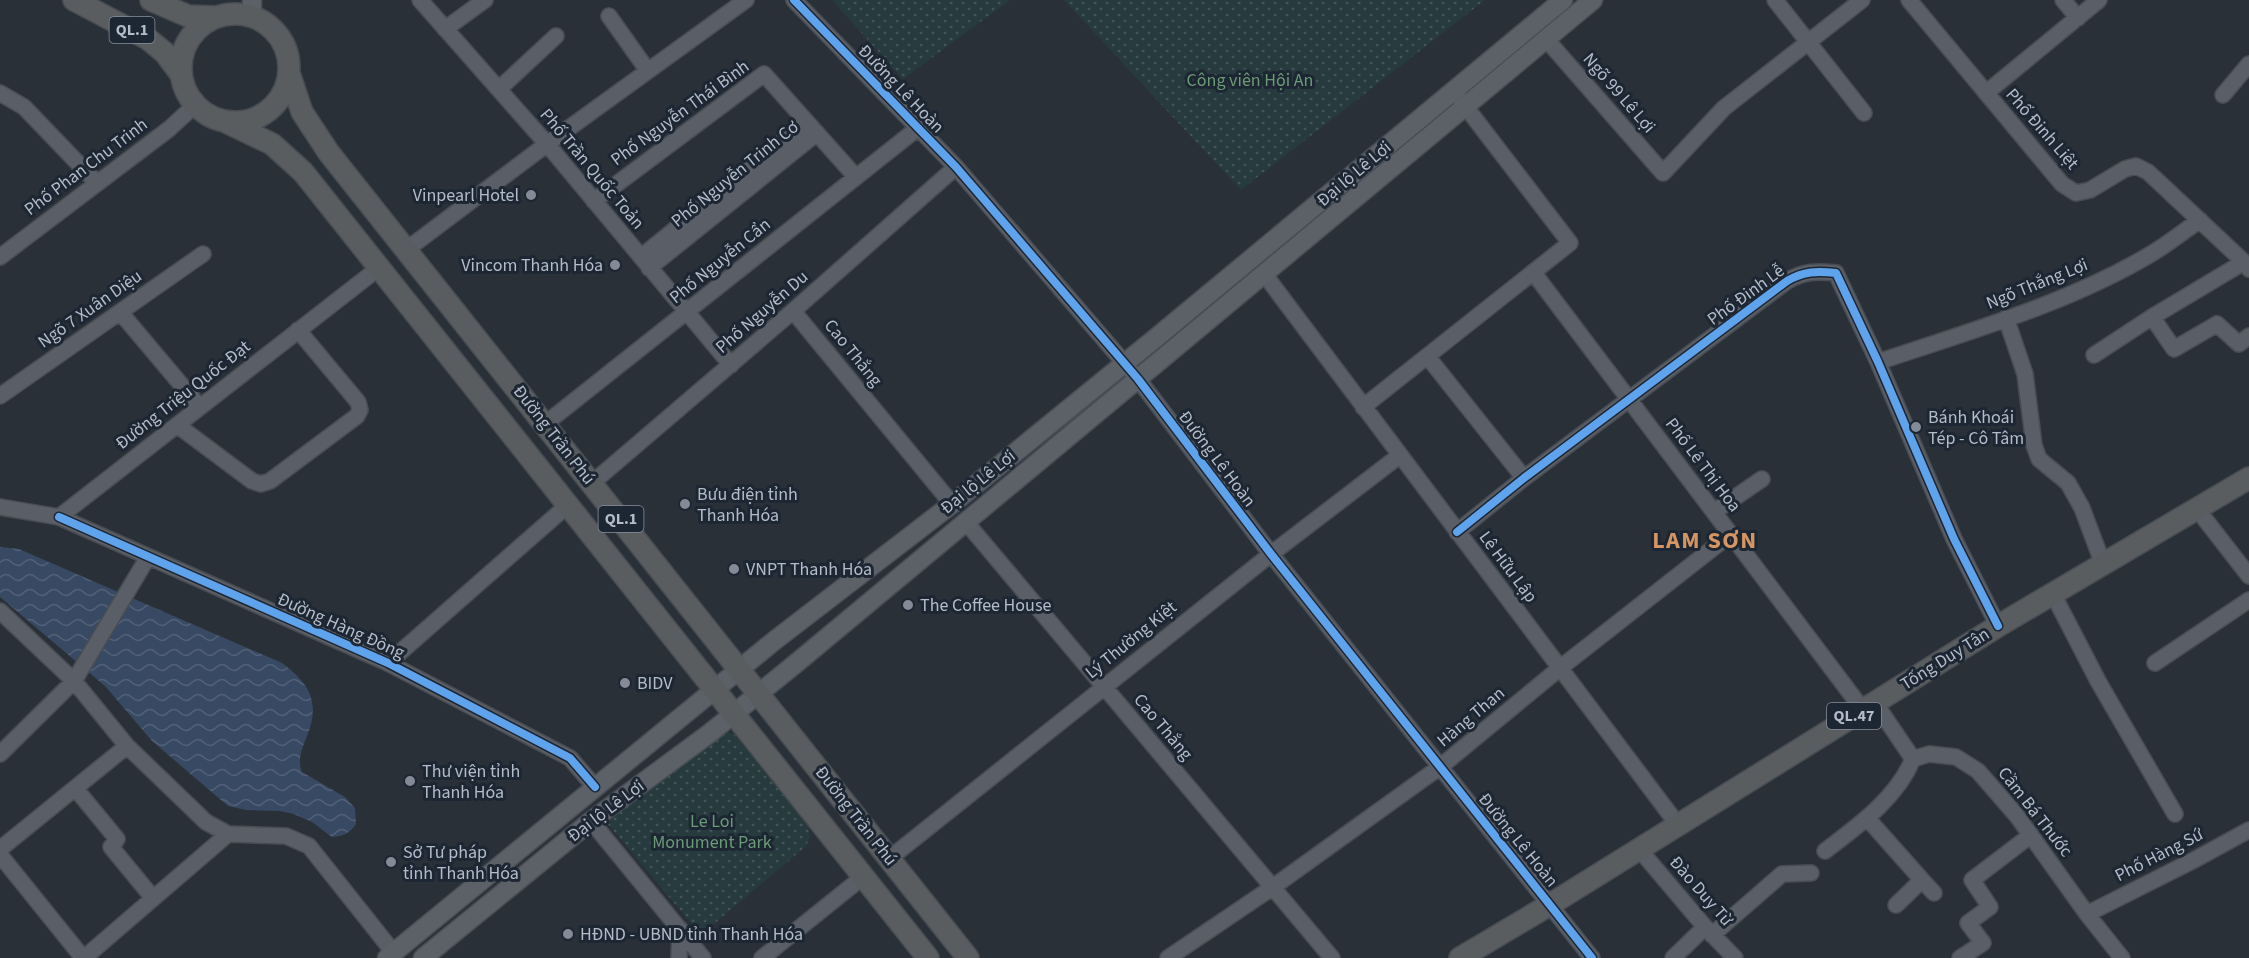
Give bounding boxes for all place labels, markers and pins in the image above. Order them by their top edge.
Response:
place label: Vinpearl Hotel [413,183,519,208]
marker: Vinpearl Hotel [524,188,538,202]
place label: Vincom Thanh Hóa [461,253,603,278]
marker: Vincom Thanh Hóa [608,258,622,272]
place label: Bánh Khoái Tép - Cô Tâm [1928,405,2024,451]
marker: Bánh Khoái Tép - Cô Tâm [1909,420,1923,434]
place label: Bưu điện tỉnh Thanh Hóa [697,482,798,528]
marker: Bưu điện tỉnh Thanh Hóa [678,497,692,511]
place label: VNPT Thanh Hóa [746,557,872,582]
marker: VNPT Thanh Hóa [727,562,741,576]
place label: The Coffee House [920,593,1051,618]
marker: The Coffee House [901,598,915,612]
place label: BIDV [637,671,673,696]
marker: BIDV [618,676,632,690]
place label: Thư viện tỉnh Thanh Hóa [422,759,520,805]
marker: Thư viện tỉnh Thanh Hóa [403,774,417,788]
place label: Sở Tư pháp tỉnh Thanh Hóa [403,840,519,886]
marker: Sở Tư pháp tỉnh Thanh Hóa [384,855,398,869]
place label: HĐND - UBND tỉnh Thanh Hóa [580,922,803,947]
marker: HĐND - UBND tỉnh Thanh Hóa [561,927,575,941]

